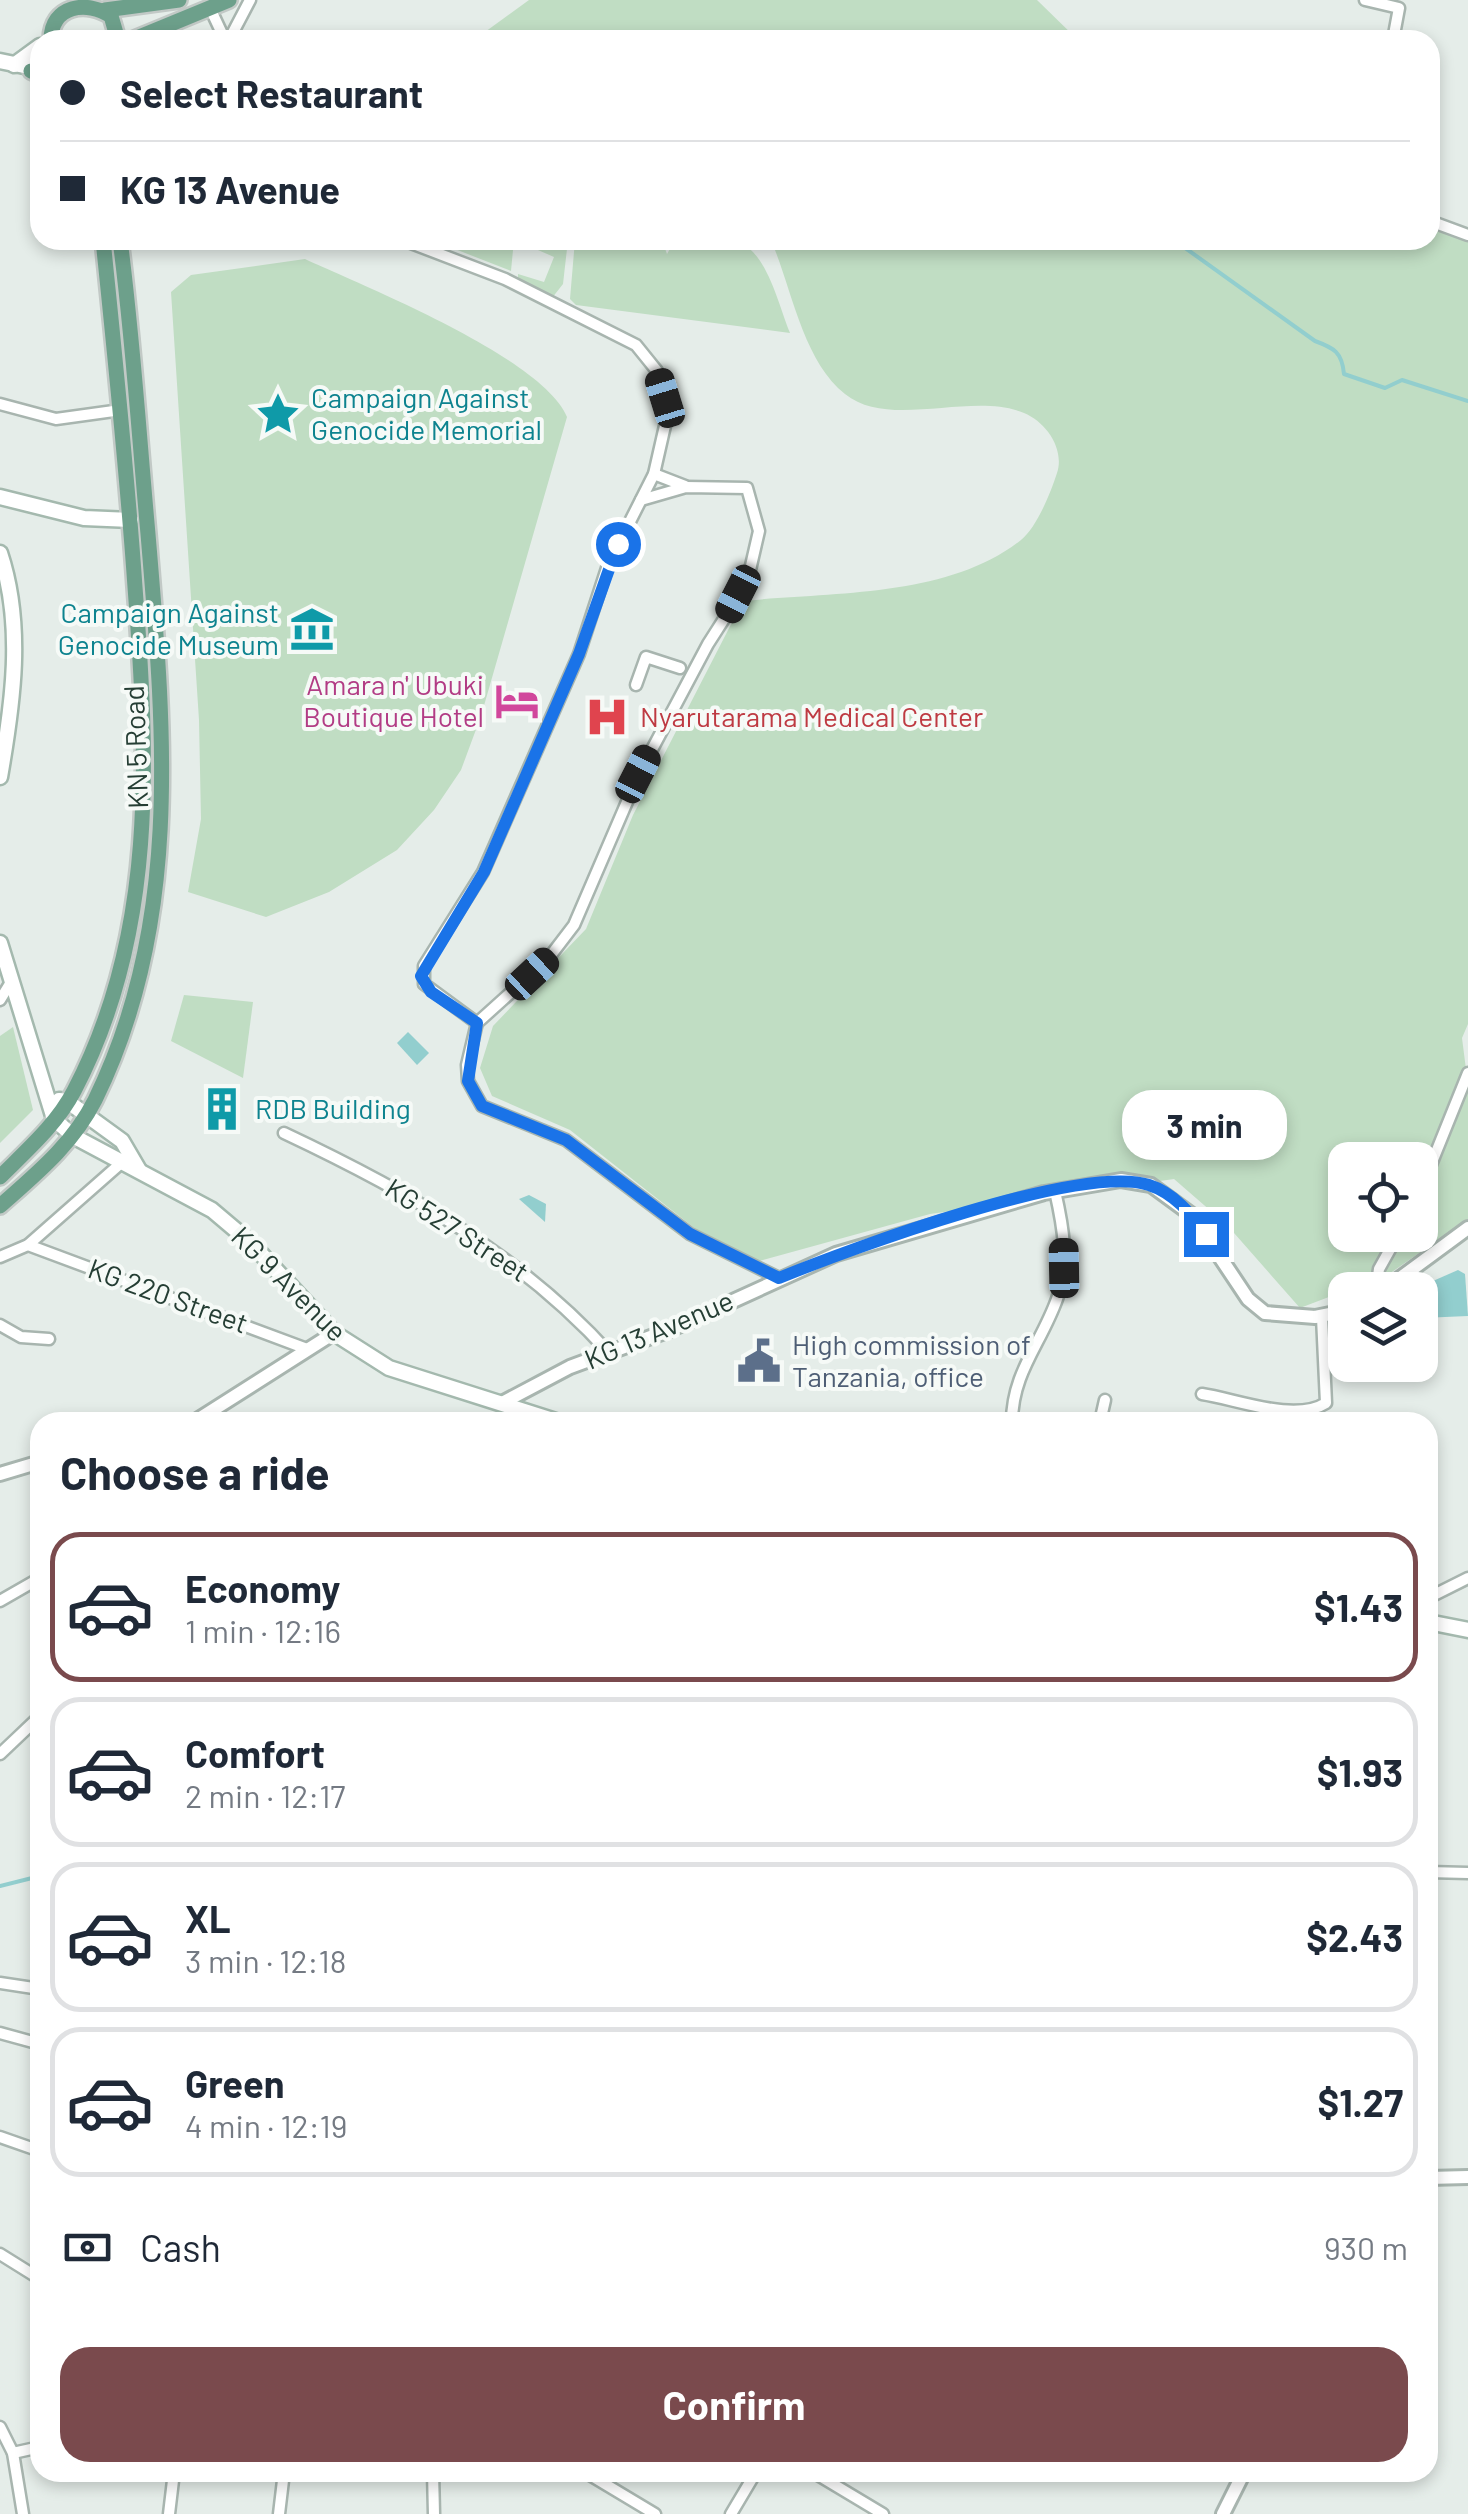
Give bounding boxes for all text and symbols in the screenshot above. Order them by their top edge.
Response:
text: Select Restaurant [120,70,423,116]
text: KG 13 Avenue [120,166,340,212]
car [642,365,688,431]
place label: Campaign Against Genocide Memorial [311,380,542,446]
place icon: Campaign Against Genocide Memorial [254,390,302,438]
route start [596,522,641,567]
car [711,560,765,628]
place label: Campaign Against Genocide Museum [58,595,279,661]
museum icon: Campaign Against Genocide Museum [288,605,336,653]
place label: Amara n' Ubuki Boutique Hotel [303,667,484,733]
hotel icon: Amara n' Ubuki Boutique Hotel [493,677,541,725]
street label: KN 5 Road [116,685,154,809]
hospital icon: Nyarutarama Medical Center [583,693,631,741]
place label: Nyarutarama Medical Center [640,699,983,733]
car [611,740,665,808]
car [500,943,564,1005]
building icon: RDB Building [198,1085,246,1133]
callout: 3 min [1124,1089,1288,1159]
place label: RDB Building [255,1091,411,1125]
text: 3 min [1166,1106,1243,1144]
map controls [1328,1142,1438,1382]
button: locate [1328,1142,1438,1252]
street label: KG 527 Street [379,1170,536,1288]
route end [1184,1212,1229,1257]
street label: KG 9 Avenue [225,1219,354,1348]
car [1048,1238,1080,1298]
street label: KG 220 Street [84,1250,253,1340]
button: layers [1328,1272,1438,1382]
street label: KG 13 Avenue [579,1282,738,1376]
place label: High commission of Tanzania, office [792,1327,1031,1393]
public building icon: High commission of Tanzania, office [735,1337,783,1385]
text: Choose a ride [60,1445,330,1499]
icon: car [65,1562,155,1652]
text: Economy [185,1565,340,1611]
text: $1.43 [1314,1584,1403,1630]
text: 1 min · 12:16 [185,1611,341,1649]
icon: car [65,1727,155,1817]
text: Comfort [185,1730,325,1776]
text: $1.93 [1317,1749,1403,1795]
text: 2 min · 12:17 [185,1776,345,1814]
icon: car [65,1892,155,1982]
text: XL [185,1895,231,1941]
text: $2.43 [1306,1914,1403,1960]
text: 3 min · 12:18 [185,1941,346,1979]
icon: car [65,2057,155,2147]
text: Green [185,2060,285,2106]
text: $1.27 [1317,2079,1403,2125]
text: 4 min · 12:19 [185,2106,348,2144]
icon: cash [60,2220,115,2275]
text: Cash [140,2224,221,2270]
text: 930 m [1324,2228,1408,2266]
button: Confirm [60,2347,1408,2462]

